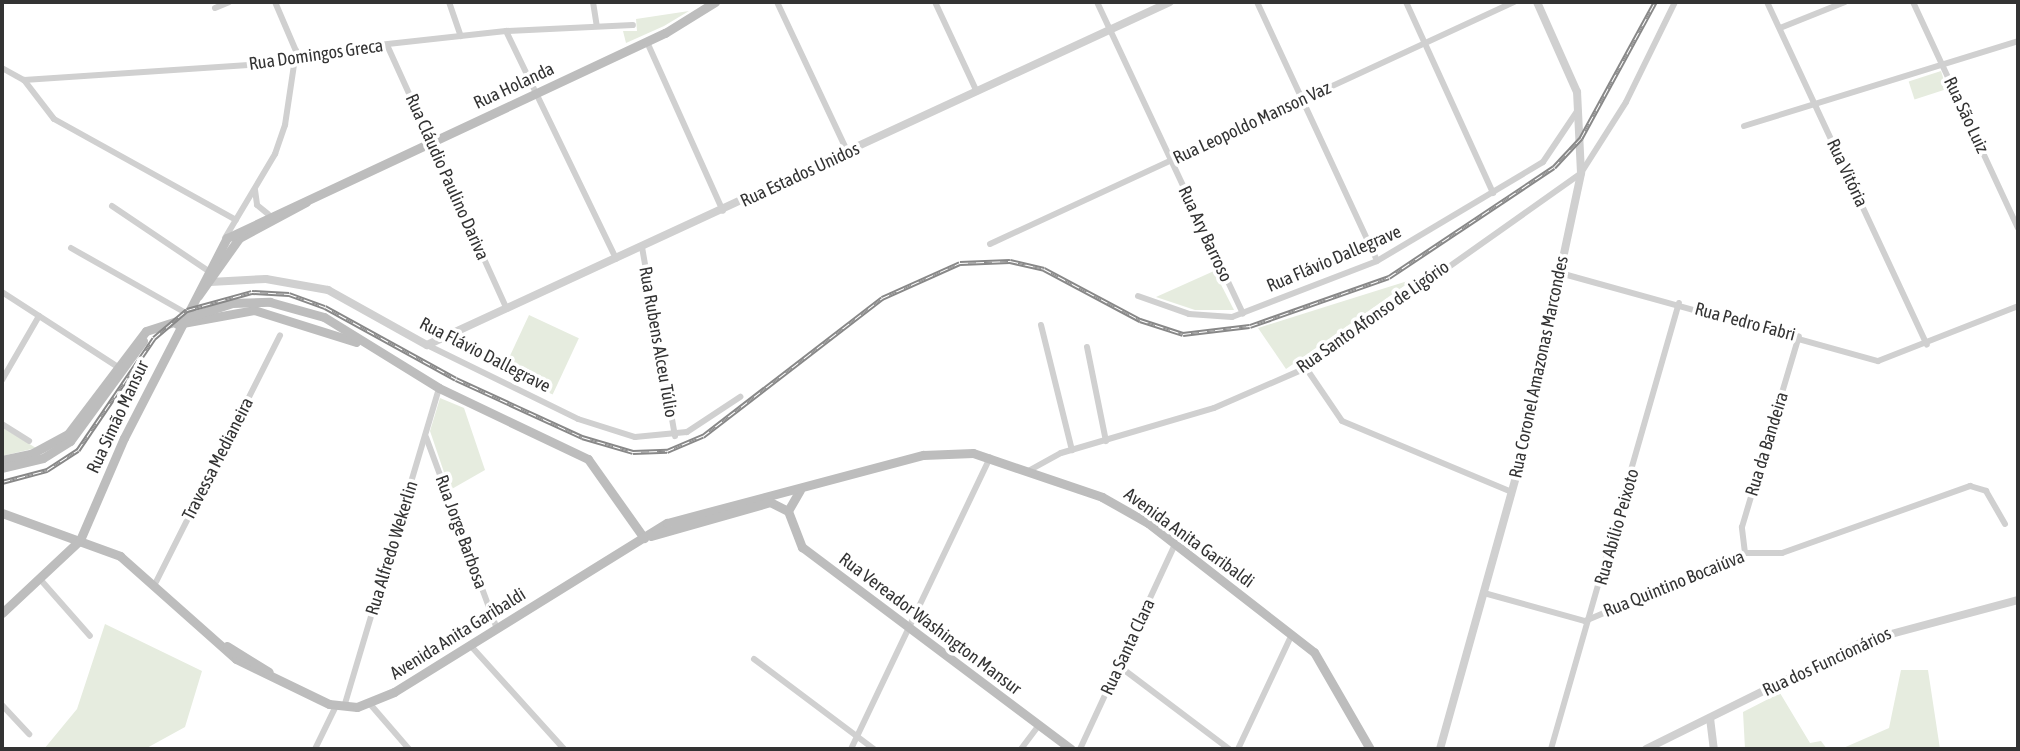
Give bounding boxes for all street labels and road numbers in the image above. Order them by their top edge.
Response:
street label: Rua Domingos Greca [247,35,385,75]
street label: Rua Holanda [470,58,558,114]
street label: Rua São Luiz [1939,73,1993,157]
street label: Rua Leopoldo Manson Vaz [1170,77,1334,169]
street label: Rua Cláudio Paulino Dariva [401,91,493,263]
street label: Rua Vitória [1822,135,1872,211]
street label: Rua Estados Unidos [737,138,863,212]
street label: Rua Ary Barroso [1173,183,1237,285]
street label: Rua Flávio Dallegrave [1264,221,1404,297]
street label: Rua Coronel Amazonas Marcondes [1505,254,1573,480]
street label: Rua Santo Afonso de Ligório [1293,256,1453,378]
street label: Rua Rubens Alceu Túlio [634,265,682,419]
street label: Rua Pedro Fabri [1692,298,1798,346]
street label: Rua Flávio Dallegrave [416,313,554,397]
street label: Rua Simão Mansur [82,357,154,477]
street label: Rua da Bandeira [1741,389,1793,499]
street label: Travessa Medianeira [178,394,258,524]
street label: Rua Abílio Peixoto [1590,466,1644,588]
street label: Rua Jorge Barbosa [430,472,492,592]
street label: Rua Alfredo Wekerlin [361,478,423,618]
street label: Avenida Anita Garibaldi [1120,484,1258,592]
street label: Rua Quintino Bocaiúva [1600,546,1748,622]
street label: Rua Vereador Washington Mansur [835,548,1025,700]
street label: Avenida Anita Garibaldi [386,584,530,684]
street label: Rua Santa Clara [1096,595,1160,699]
street label: Rua dos Funcionários [1759,623,1895,701]

